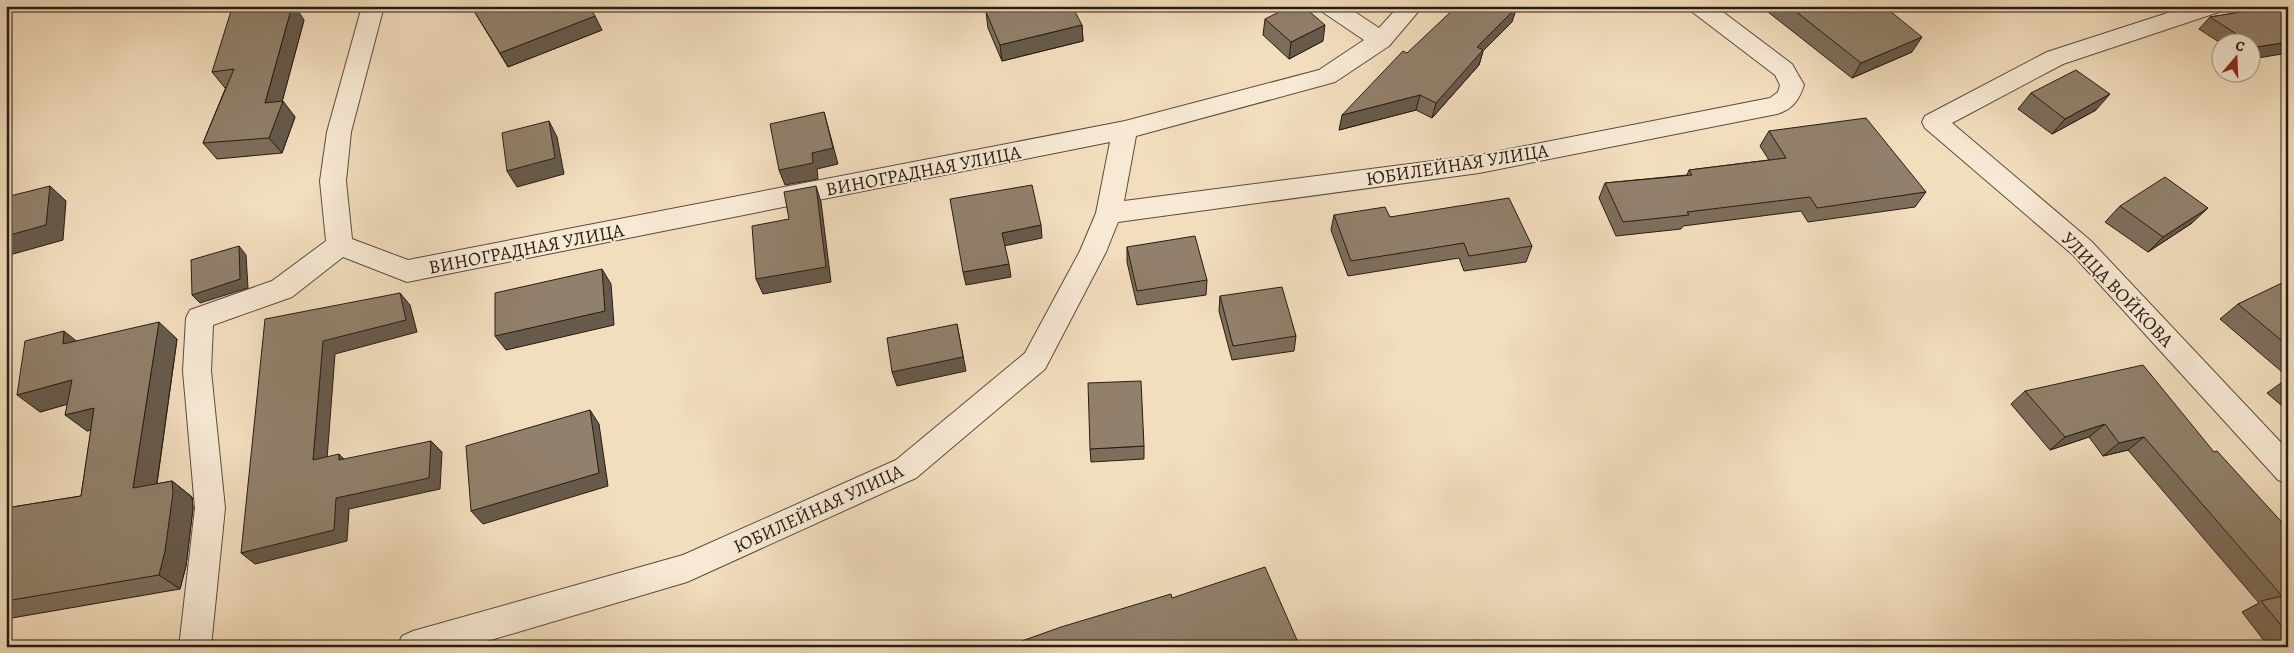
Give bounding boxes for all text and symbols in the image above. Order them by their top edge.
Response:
north arrow [2212,32,2262,82]
text: С [2233,36,2248,57]
street label: ЮБИЛЕЙНАЯ УЛИЦА [1364,138,1551,192]
street label: ВИНОГРАДНАЯ УЛИЦА [823,139,1024,203]
street label: ВИНОГРАДНАЯ УЛИЦА [426,217,627,281]
street label: УЛИЦА ВОЙКОВА [2055,226,2180,354]
street label: ЮБИЛЕЙНАЯ УЛИЦА [729,458,908,560]

